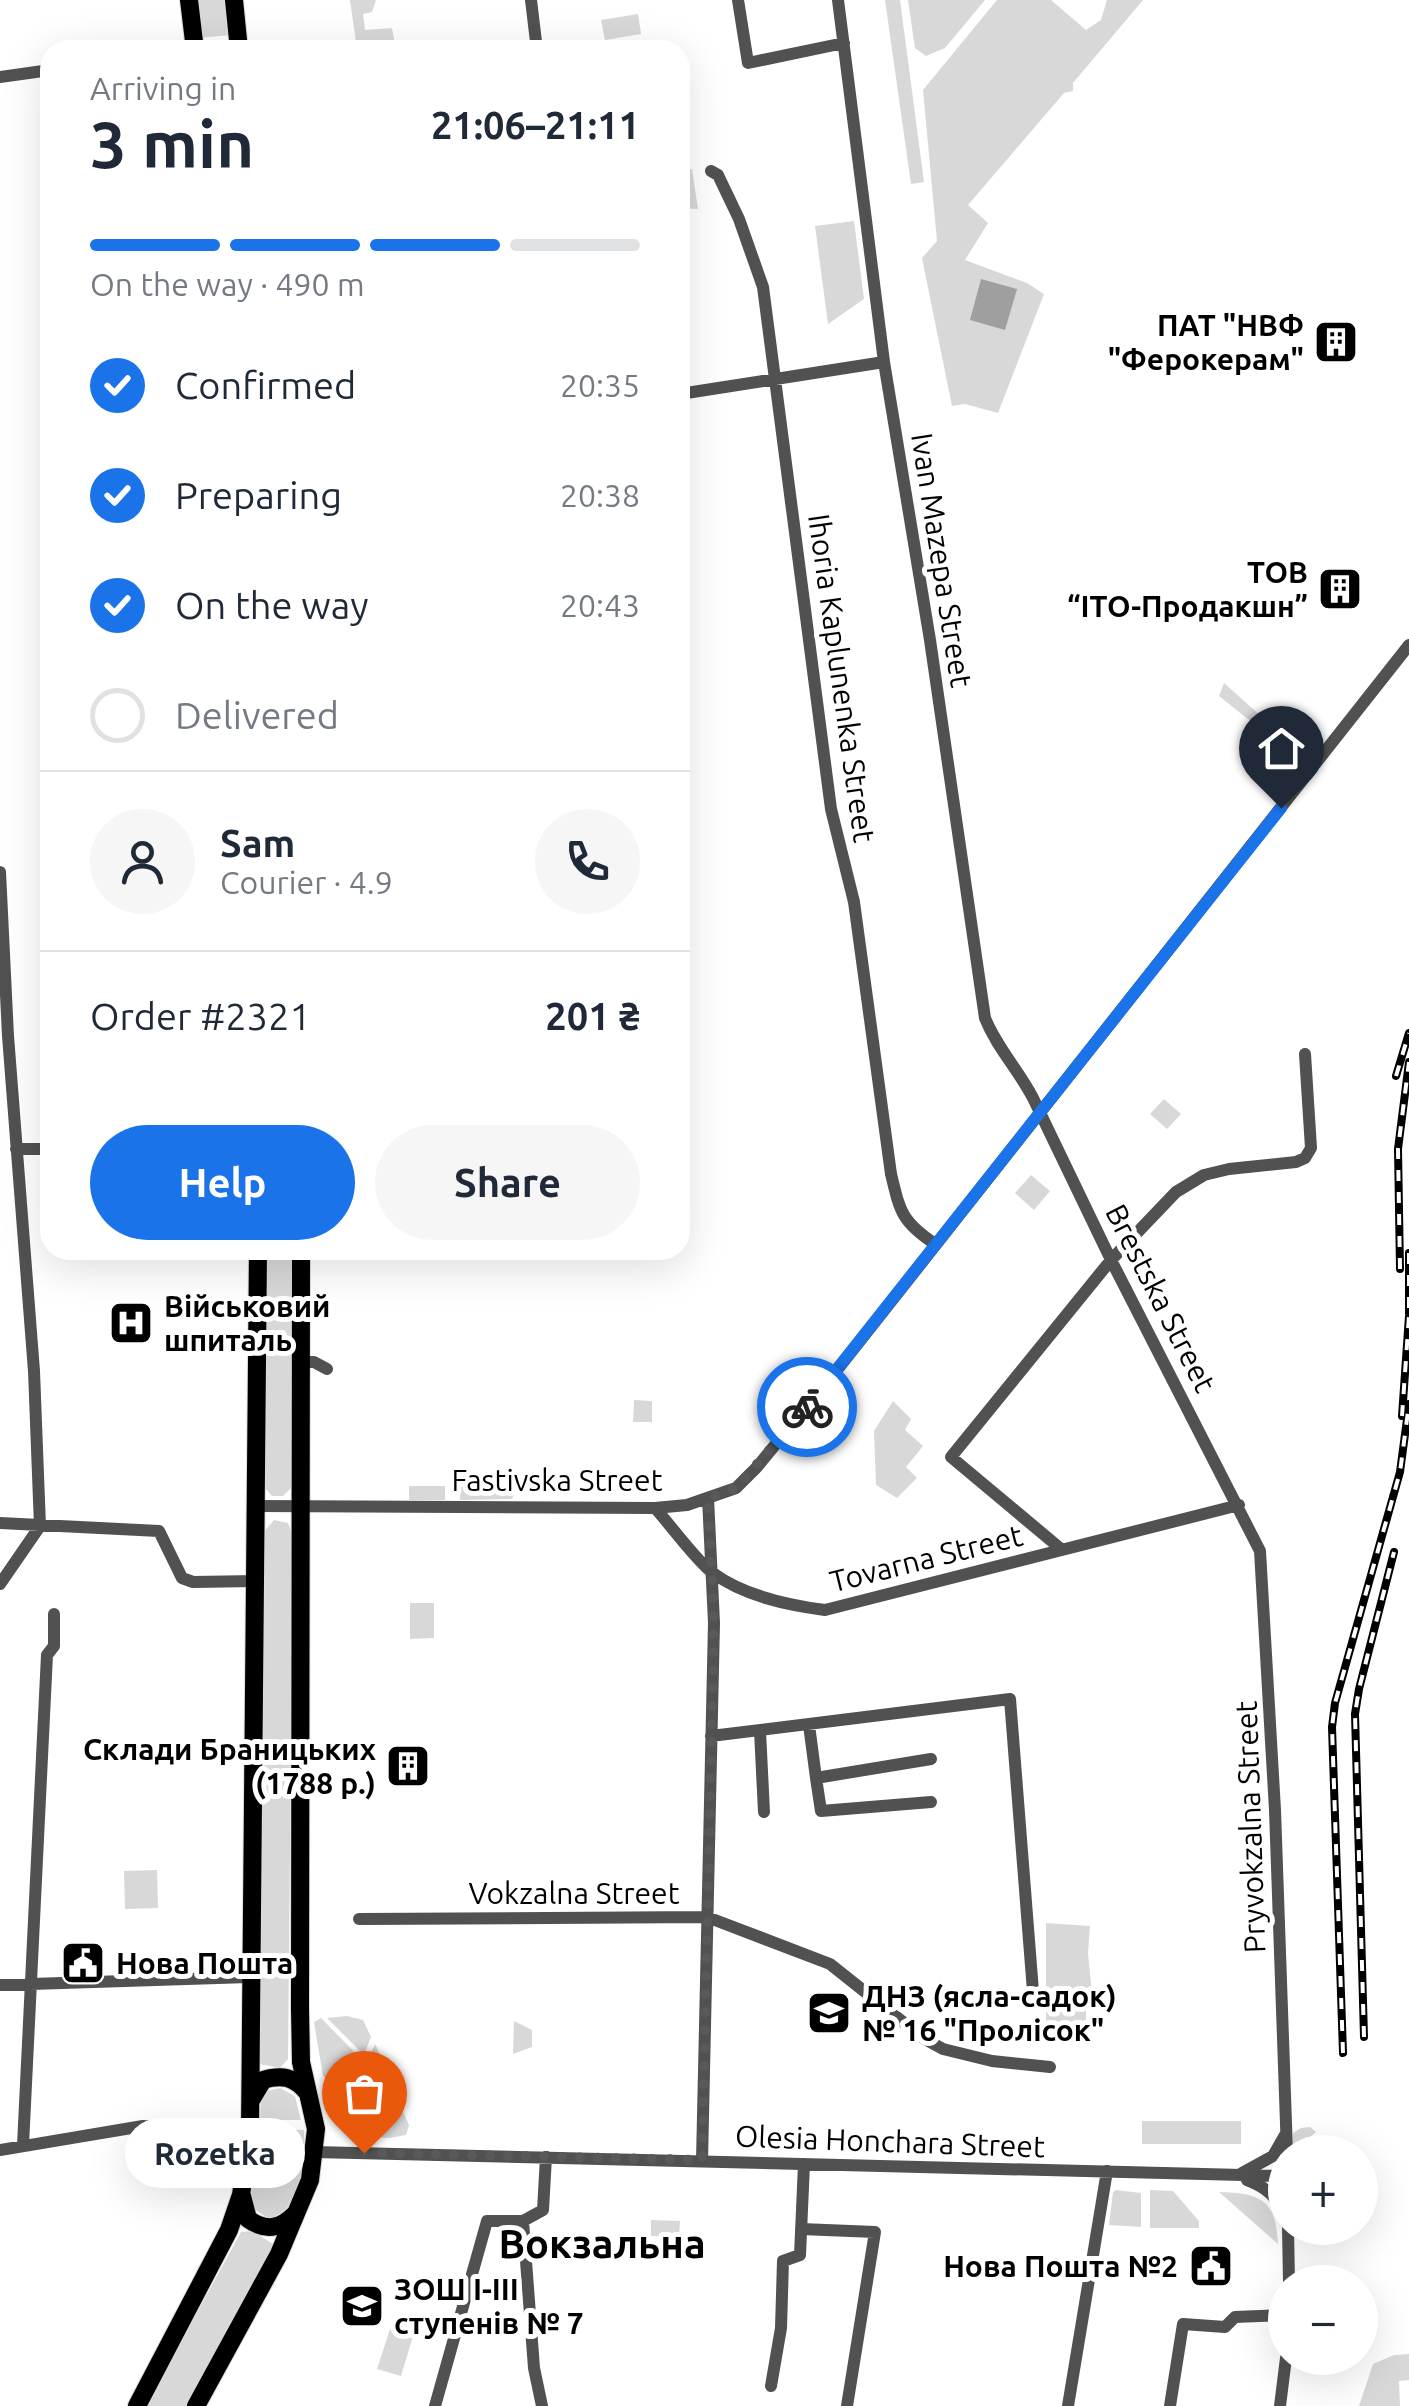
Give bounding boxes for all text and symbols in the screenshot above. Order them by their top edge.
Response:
text: Arriving in [90,70,236,106]
text: 21:06–21:11 [431,104,640,146]
text: 3 min [90,107,254,180]
text: On the way · 490 m [90,266,365,302]
place label: ПАТ "НВФ "Ферокерам" [1108,308,1304,376]
building icon: ПАТ "НВФ "Ферокерам" [1313,319,1359,365]
icon: check [90,358,145,413]
text: Confirmed [175,364,356,406]
text: 20:35 [560,367,640,403]
street label: Ivan Mazepa Street [905,430,979,690]
icon: check [90,468,145,523]
text: Preparing [175,474,342,516]
text: 20:38 [560,477,640,513]
street label: Ihoria Kaplunenka Street [802,511,882,845]
place label: ТОВ “ІТО-Продакшн” [1067,555,1308,623]
building icon: ТОВ “ІТО-Продакшн” [1317,566,1363,612]
icon: check [90,578,145,633]
text: On the way [175,584,368,626]
text: 20:43 [560,587,640,623]
text: Delivered [175,694,339,736]
pin [1239,706,1324,809]
icon: home [1254,721,1309,776]
button: person [90,809,195,914]
button: phone [535,809,640,914]
text: Sam [220,822,295,864]
text: Courier · 4.9 [220,864,393,900]
text: Order #2321 [90,995,311,1037]
text: 201 ₴ [545,995,640,1037]
button: Help [90,1125,355,1240]
button: Share [375,1125,640,1240]
street label: Brestska Street [1099,1199,1223,1398]
place label: Військовий шпиталь [164,1289,330,1357]
hospital icon: Військовий шпиталь [108,1300,154,1346]
courier [757,1357,857,1457]
icon: bike [780,1380,835,1435]
street label: Fastivska Street [452,1463,663,1497]
street label: Tovarna Street [826,1518,1026,1598]
street label: Pryvokzalna Street [1229,1700,1271,1954]
place label: Склади Браницьких (1788 р.) [83,1732,376,1800]
building icon: Склади Браницьких (1788 р.) [385,1743,431,1789]
street label: Vokzalna Street [469,1876,680,1910]
public building icon: Нова Пошта [60,1940,106,1986]
place label: Нова Пошта [116,1946,293,1980]
place label: ДНЗ (ясла-садок) № 16 "Пролісок" [862,1979,1117,2047]
school or university icon: ДНЗ (ясла-садок) № 16 "Пролісок" [806,1990,852,2036]
pin [322,2051,407,2154]
icon: bag [337,2066,392,2121]
callout: Rozetka [124,2118,304,2188]
street label: Olesia Honchara Street [735,2119,1046,2163]
text: Rozetka [154,2135,276,2171]
map controls [1268,2135,1378,2375]
button: + [1268,2135,1378,2245]
district label: Вокзальна [498,2221,706,2266]
public building icon: Нова Пошта №2 [1188,2243,1234,2289]
place label: Нова Пошта №2 [943,2249,1178,2283]
button: − [1268,2265,1378,2375]
place label: ЗОШ І-ІІІ ступенів № 7 [394,2272,584,2340]
school or university icon: ЗОШ І-ІІІ ступенів № 7 [339,2283,385,2329]

